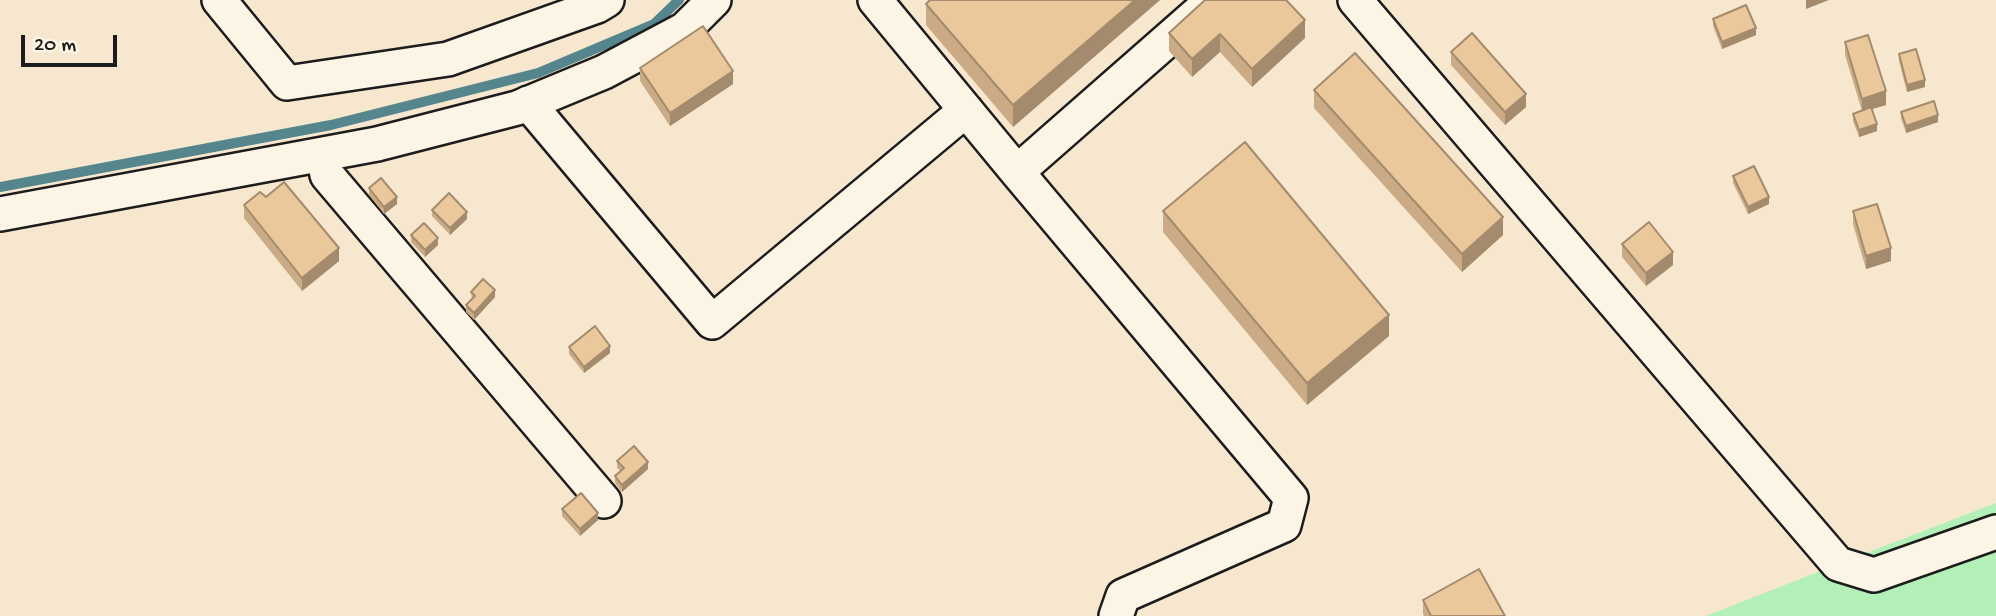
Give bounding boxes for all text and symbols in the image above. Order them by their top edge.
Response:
scale bar [24,21,121,65]
text: 20 m [34,34,76,59]

